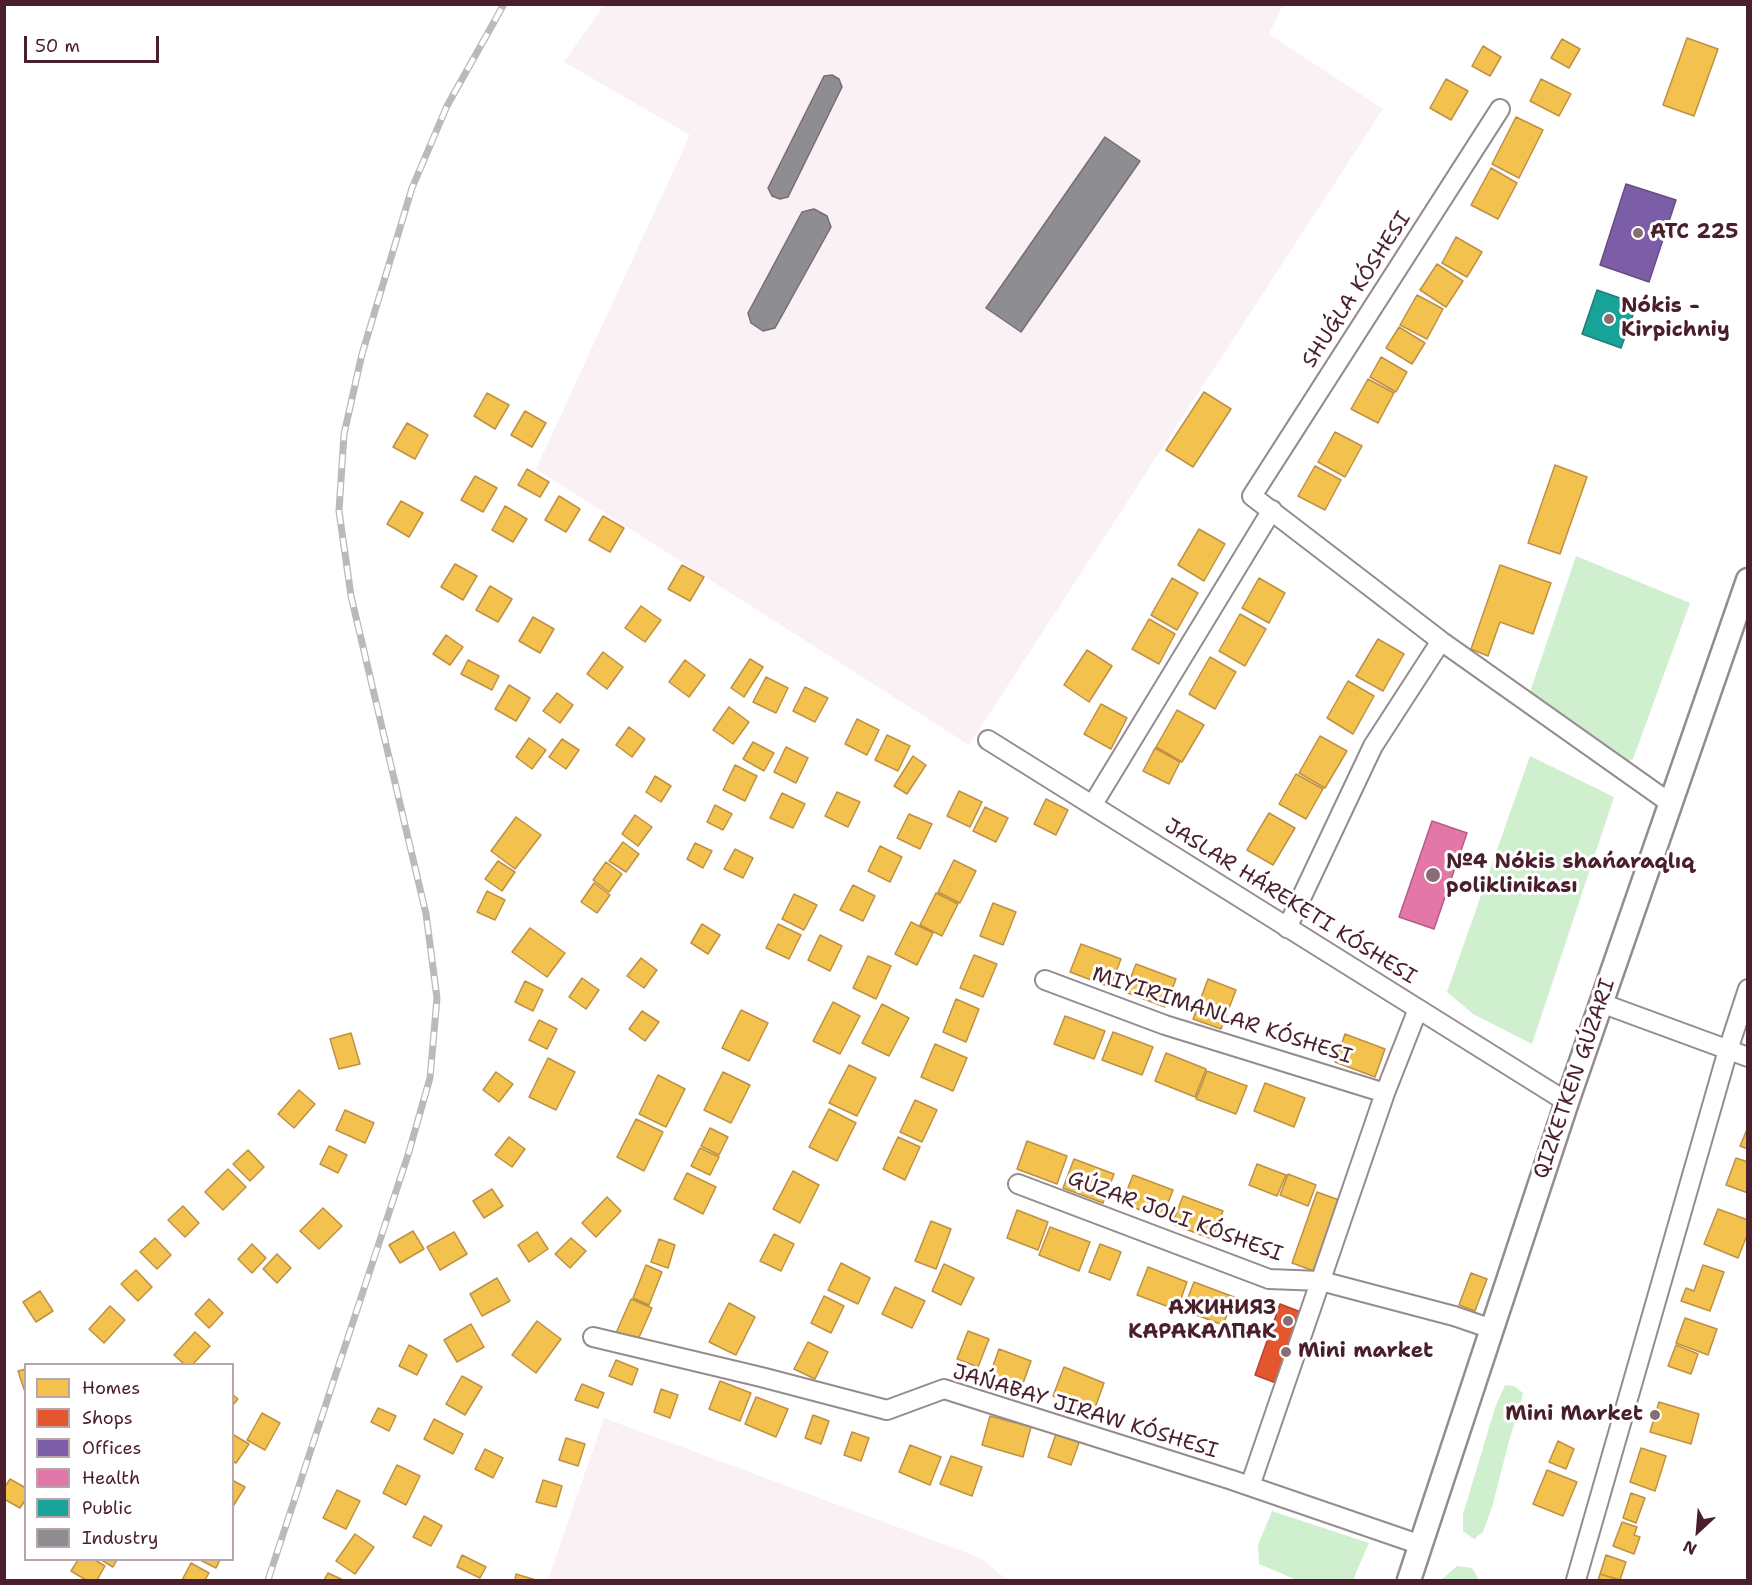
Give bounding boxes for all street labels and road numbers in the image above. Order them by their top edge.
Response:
street label: SHUǴLA KÓSHESI [1297,207,1417,373]
street label: JASLAR HÁREKETI KÓSHESI [1159,814,1421,990]
street label: MIYIRIMANLAR KÓSHESI [1089,962,1355,1070]
street label: QIZKETKEN GÚZARI [1529,976,1621,1182]
street label: GÚZAR JOLI KÓSHESI [1064,1166,1286,1268]
street label: JAŃABAY JIRAW KÓSHESI [949,1360,1221,1464]

